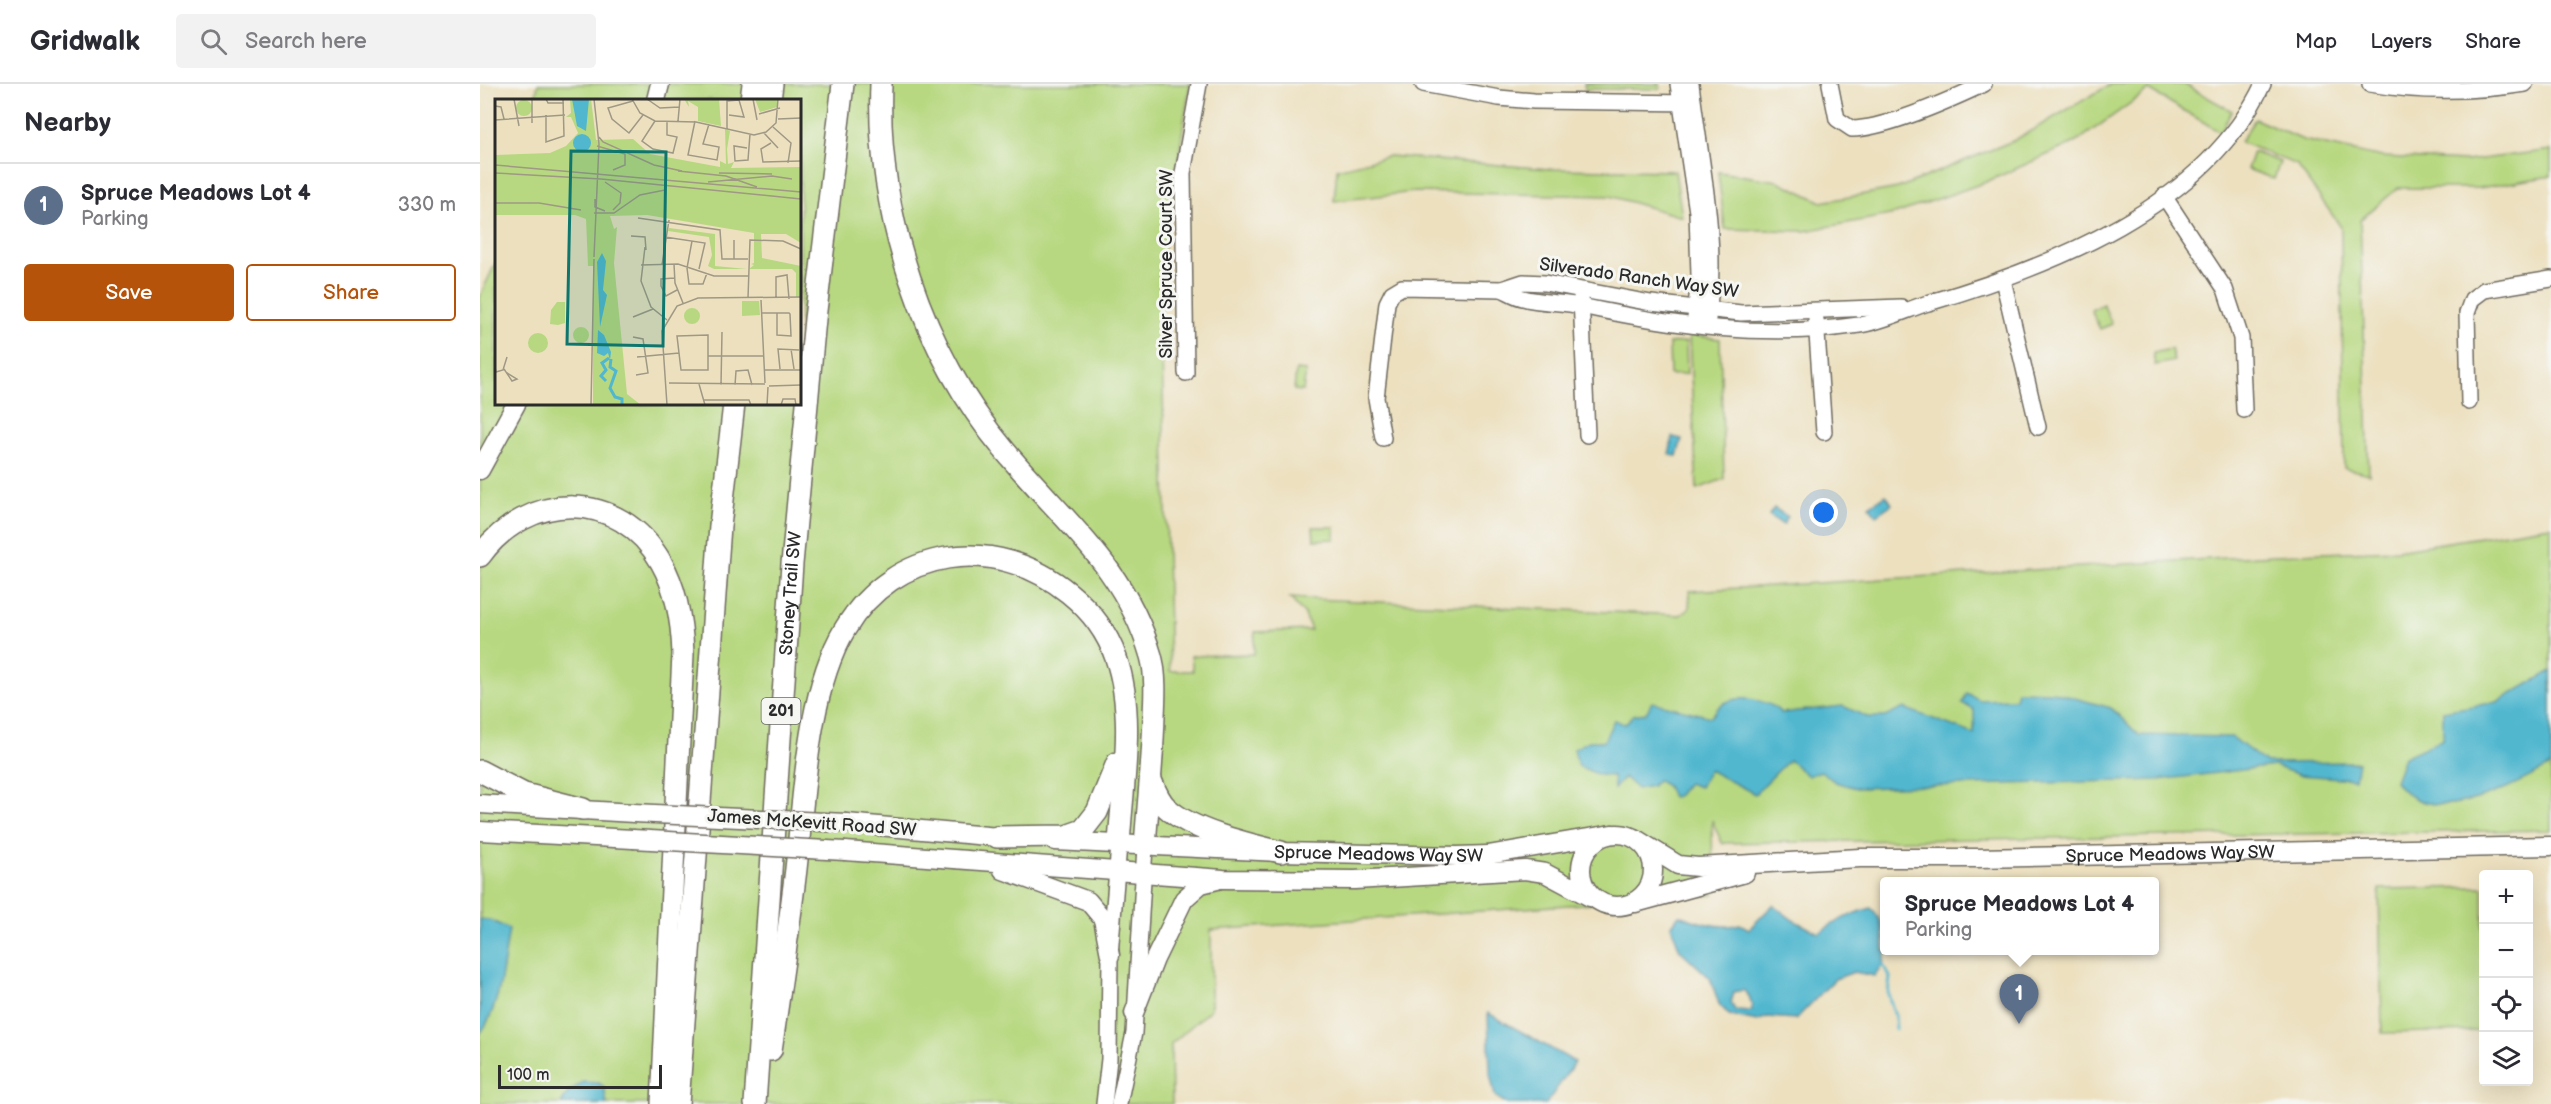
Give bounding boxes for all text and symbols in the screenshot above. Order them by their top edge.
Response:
search box [176,14,596,68]
text: Gridwalk [30,25,140,58]
icon: search [197,25,230,58]
text: Search here [245,28,367,55]
text: Map [2295,29,2337,54]
text: Layers [2370,29,2432,54]
text: Share [2465,29,2521,54]
inset map [495,99,801,405]
text: Nearby [24,108,111,139]
street label: Silver Spruce Court SW [1156,169,1177,359]
text: Spruce Meadows Lot 4 [81,180,311,207]
text: 1 [39,193,48,217]
text: 330 m [398,193,456,217]
text: Parking [81,207,149,231]
street label: Silverado Ranch Way SW [1538,254,1741,302]
button: Save [24,264,234,321]
button: Share [246,264,456,321]
your location [1809,498,1838,527]
street label: Stoney Trail SW [775,530,806,656]
road number: 201 [762,698,800,724]
street label: James McKevitt Road SW [707,805,918,841]
street label: Spruce Meadows Way SW [1274,841,1484,867]
street label: Spruce Meadows Way SW [2065,841,2276,867]
map controls [2479,870,2533,1086]
button: + [2479,870,2533,924]
popup [1880,877,2159,955]
text: Spruce Meadows Lot 4 [1905,891,2134,918]
text: Parking [1905,918,1972,942]
button: − [2479,924,2533,978]
pin: 1 [2000,974,2038,1024]
button: locate [2479,978,2533,1032]
button: layers [2479,1032,2533,1086]
scale bar [498,1062,662,1090]
text: 100 m [507,1066,550,1085]

